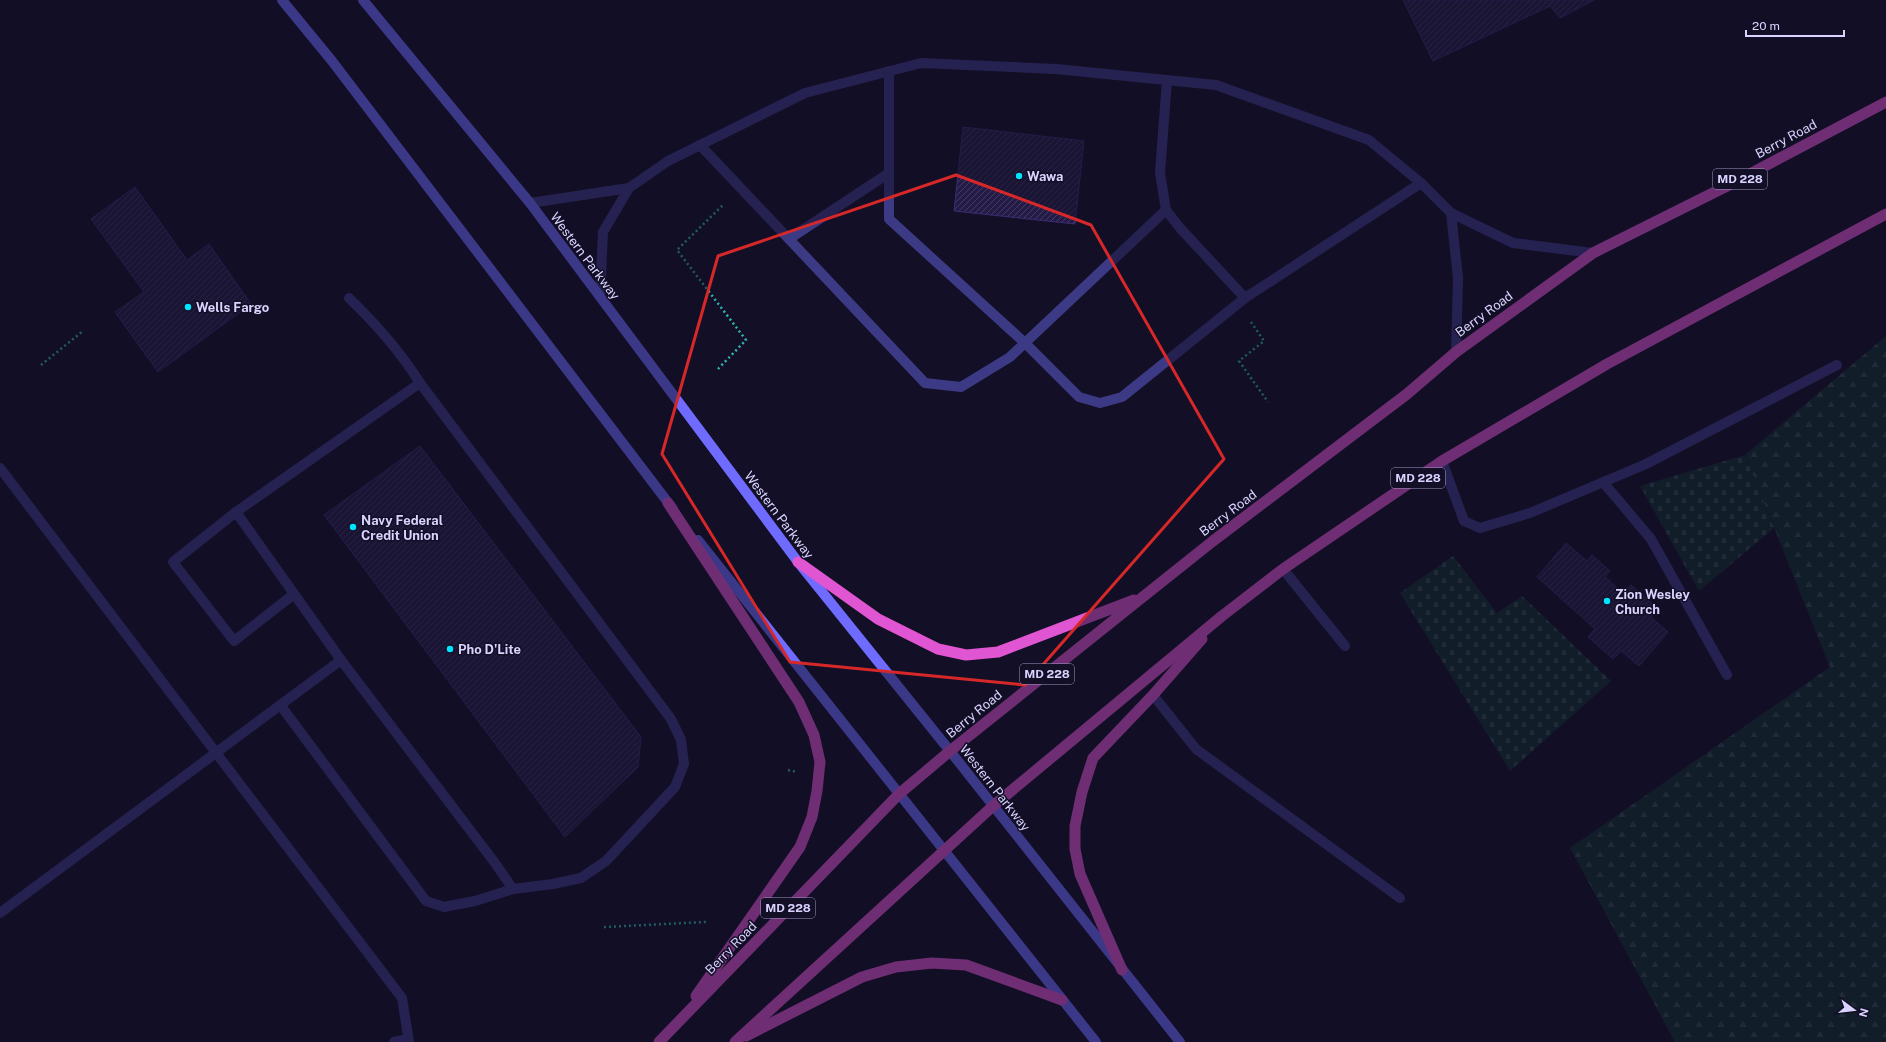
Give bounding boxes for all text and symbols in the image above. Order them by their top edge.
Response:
scale bar [1746,12,1844,38]
text: 20 m [1752,19,1780,33]
street label: Berry Road [1753,117,1819,161]
place label: Wawa [1027,169,1063,184]
road number: MD 228 [1713,169,1767,189]
marker: Wawa [1014,171,1024,181]
street label: Western Parkway [547,209,623,303]
street label: Berry Road [1452,288,1516,340]
place label: Wells Fargo [196,300,269,315]
marker: Wells Fargo [183,302,193,312]
street label: Western Parkway [741,468,817,562]
road number: MD 228 [1391,468,1445,488]
street label: Berry Road [1197,487,1259,539]
place label: Navy Federal Credit Union [361,513,443,543]
marker: Navy Federal Credit Union [348,522,358,532]
place label: Zion Wesley Church [1615,587,1690,617]
marker: Zion Wesley Church [1602,596,1612,606]
place label: Pho D'Lite [458,642,521,657]
marker: Pho D'Lite [445,644,455,654]
road number: MD 228 [1020,664,1074,684]
street label: Berry Road [943,687,1005,741]
street label: Western Parkway [957,742,1033,834]
road number: MD 228 [761,898,815,918]
street label: Berry Road [702,919,760,977]
north arrow [1834,990,1874,1030]
text: N [1857,1007,1871,1018]

